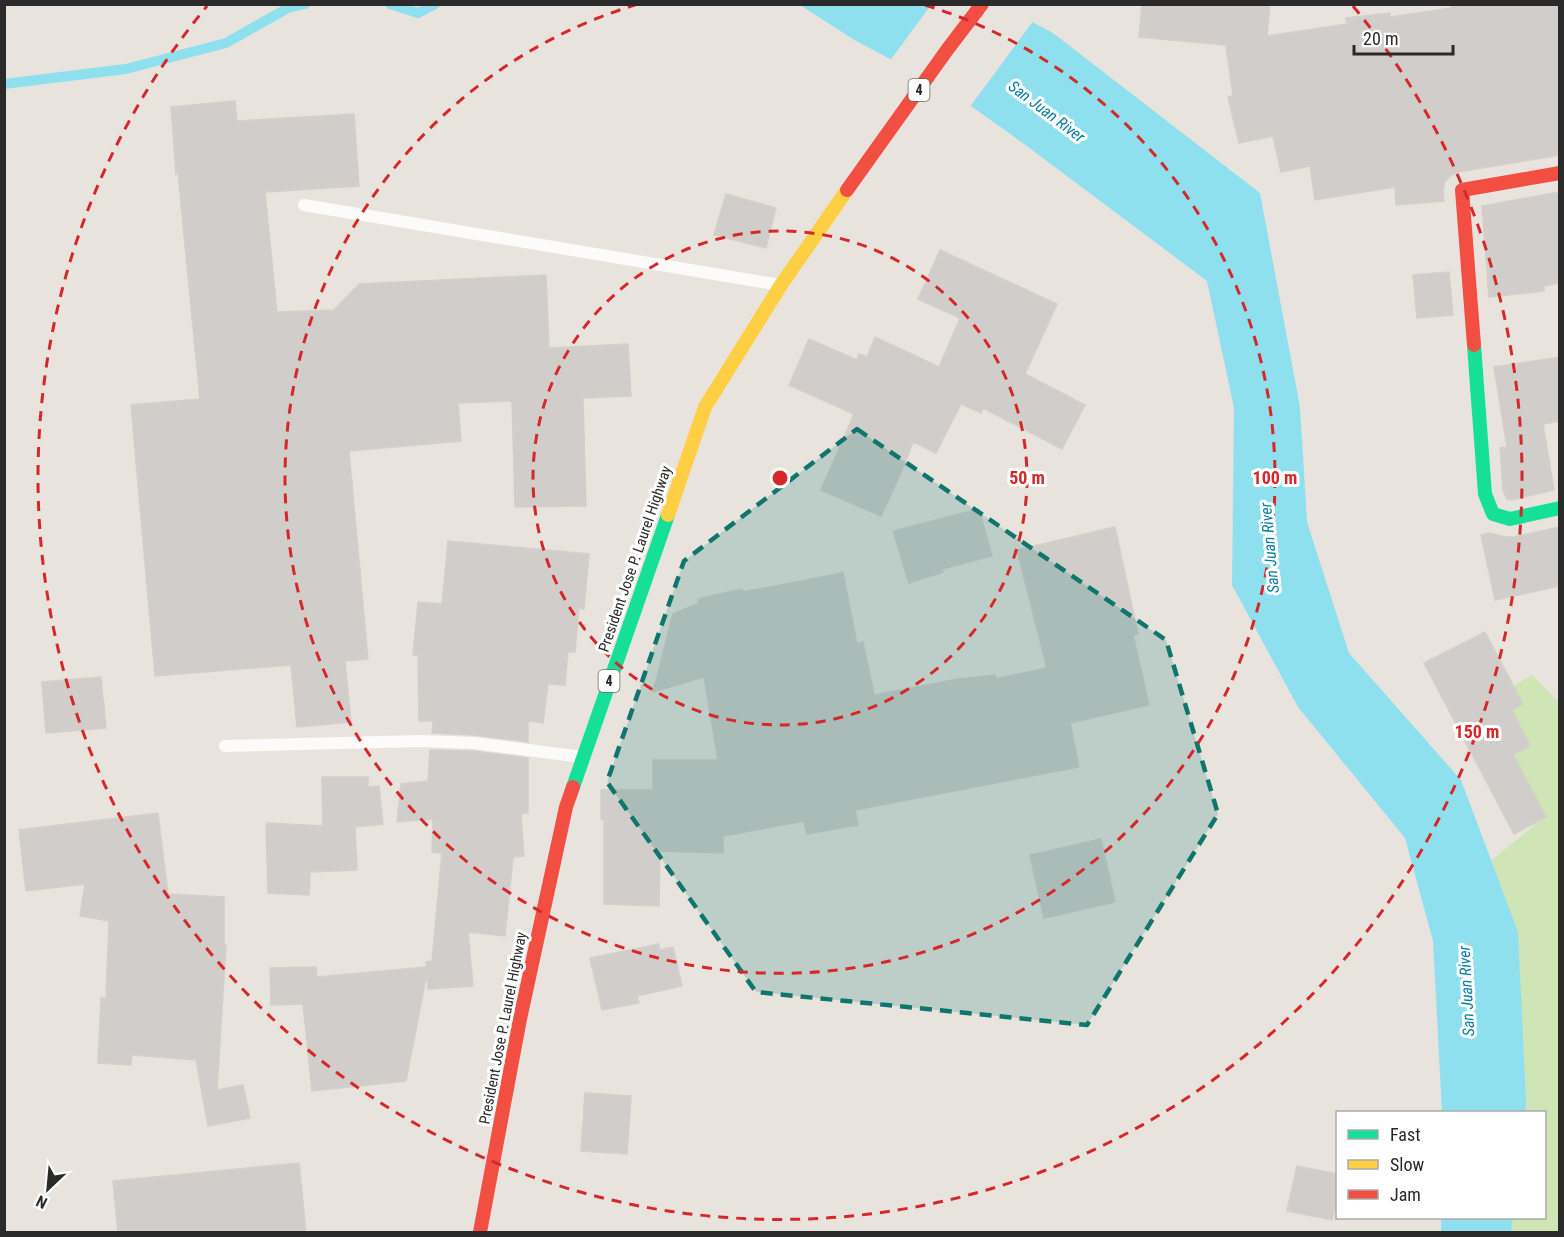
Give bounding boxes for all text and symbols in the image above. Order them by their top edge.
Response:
scale bar [1354,18,1453,56]
text: 20 m [1363,28,1398,49]
water label: San Juan River [1005,77,1090,147]
road number: 4 [908,79,930,101]
street label: President Jose P. Laurel Highway [595,464,675,654]
text: 50 m [1009,467,1045,488]
text: 100 m [1253,467,1297,488]
centre of rings [770,468,790,488]
water label: San Juan River [1256,501,1283,594]
road number: 4 [598,670,620,692]
text: 150 m [1455,721,1499,742]
street label: President Jose P. Laurel Highway [476,930,530,1126]
water label: San Juan River [1455,944,1478,1037]
legend [1336,1111,1546,1219]
text: Fast [1390,1124,1421,1145]
text: Slow [1390,1154,1425,1175]
north arrow [18,1159,78,1219]
text: Jam [1390,1184,1421,1205]
text: N [33,1191,50,1213]

